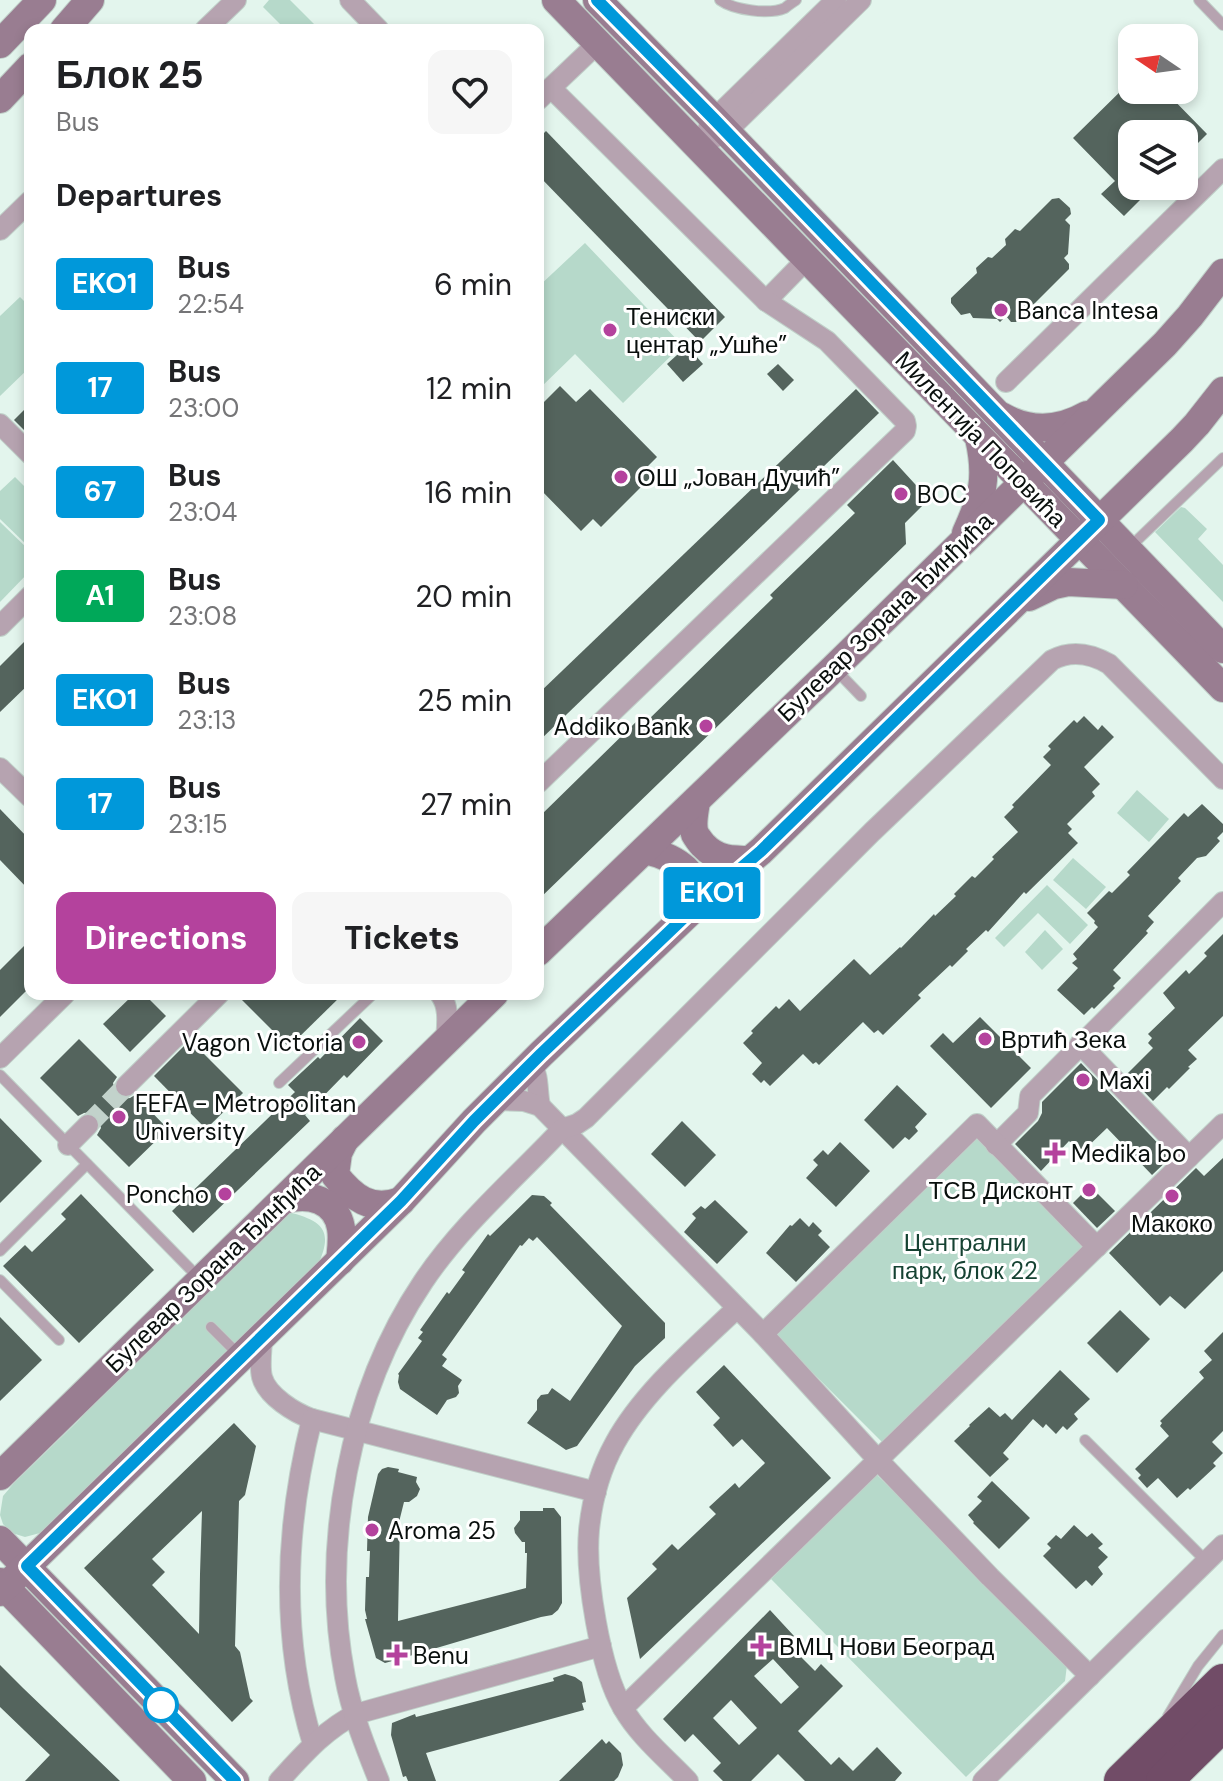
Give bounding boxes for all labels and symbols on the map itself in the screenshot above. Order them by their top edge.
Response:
north arrow [1118,24,1198,104]
place label: Banca Intesa [1017,295,1159,326]
place label: Тениски центар „Ушће” [626,301,787,360]
marker: Banca Intesa [992,301,1010,319]
marker: Тениски центар „Ушће” [601,321,619,339]
street label: Милентија Поповића [889,344,1074,534]
place label: ОШ „Јован Дучић” [637,462,840,493]
marker: ОШ „Јован Дучић” [612,468,630,486]
place label: BOC [917,479,967,510]
marker: BOC [892,485,910,503]
street label: Булевар Зорана Ђинђића [771,505,1000,728]
place label: Addiko Bank [554,711,690,742]
marker: Addiko Bank [697,717,715,735]
line badge: EKO1 [656,867,768,919]
place label: Вртић Зека [1001,1024,1127,1055]
place label: Vagon Victoria [182,1027,343,1058]
marker: Вртић Зека [976,1030,994,1048]
marker: Vagon Victoria [350,1033,368,1051]
place label: Maxi [1099,1065,1150,1096]
marker: Maxi [1074,1071,1092,1089]
place label: FEFA - Metropolitan University [135,1088,356,1147]
marker: FEFA - Metropolitan University [110,1108,128,1126]
place label: Medika bo [1071,1138,1186,1169]
marker: Medika bo [1046,1144,1064,1162]
street label: Булевар Зорана Ђинђића [99,1156,328,1379]
place label: ТСВ Дисконт [929,1175,1073,1206]
place label: Poncho [126,1179,209,1210]
marker: ТСВ Дисконт [1080,1181,1098,1199]
marker: Poncho [216,1185,234,1203]
marker: Макоко [1163,1187,1181,1205]
place label: Макоко [1131,1208,1213,1239]
park label: Централни парк, блок 22 [892,1227,1038,1286]
place label: Aroma 25 [388,1515,496,1546]
marker: Aroma 25 [363,1521,381,1539]
place label: ВМЦ Нови Београд [779,1631,994,1662]
marker: ВМЦ Нови Београд [750,1635,772,1657]
place label: Benu [413,1640,469,1671]
marker: Benu [388,1646,406,1664]
unlabelled marker [144,1688,178,1722]

